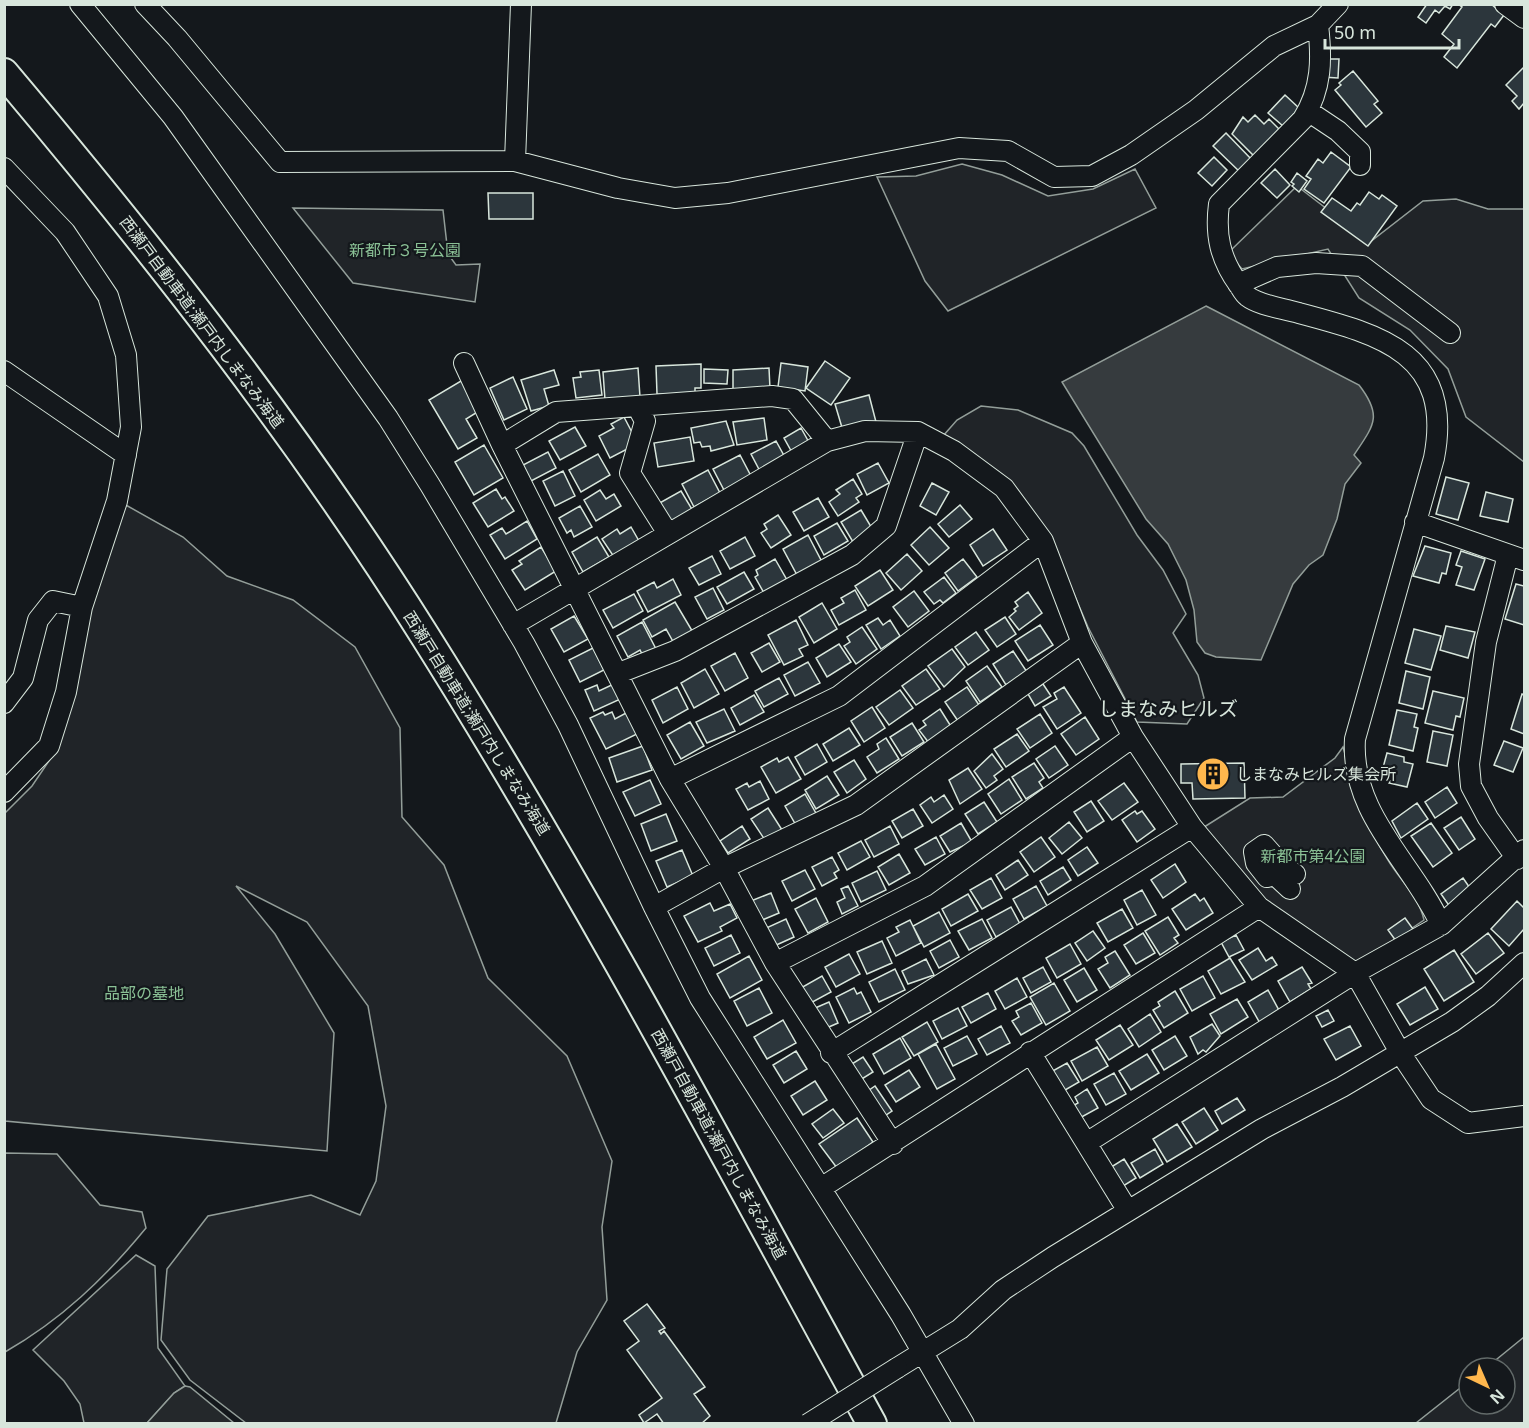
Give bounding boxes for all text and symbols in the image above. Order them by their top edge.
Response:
scale bar [1325,12,1458,50]
text: 50 m [1334,20,1376,44]
street label: 西瀬戸自動車道;瀬戸内しまなみ海道 [115,211,289,433]
park label: 新都市３号公園 [349,239,461,261]
street label: 西瀬戸自動車道;瀬戸内しまなみ海道 [399,607,555,839]
district label: しまなみヒルズ [1098,695,1238,722]
building icon: しまなみヒルズ集会所 [1195,756,1231,792]
place label: しまなみヒルズ集会所 [1236,763,1396,785]
park label: 新都市第4公園 [1260,845,1366,867]
park label: 品部の墓地 [104,982,184,1004]
street label: 西瀬戸自動車道;瀬戸内しまなみ海道 [646,1025,792,1263]
north arrow [1457,1356,1517,1416]
text: N [1485,1384,1510,1409]

